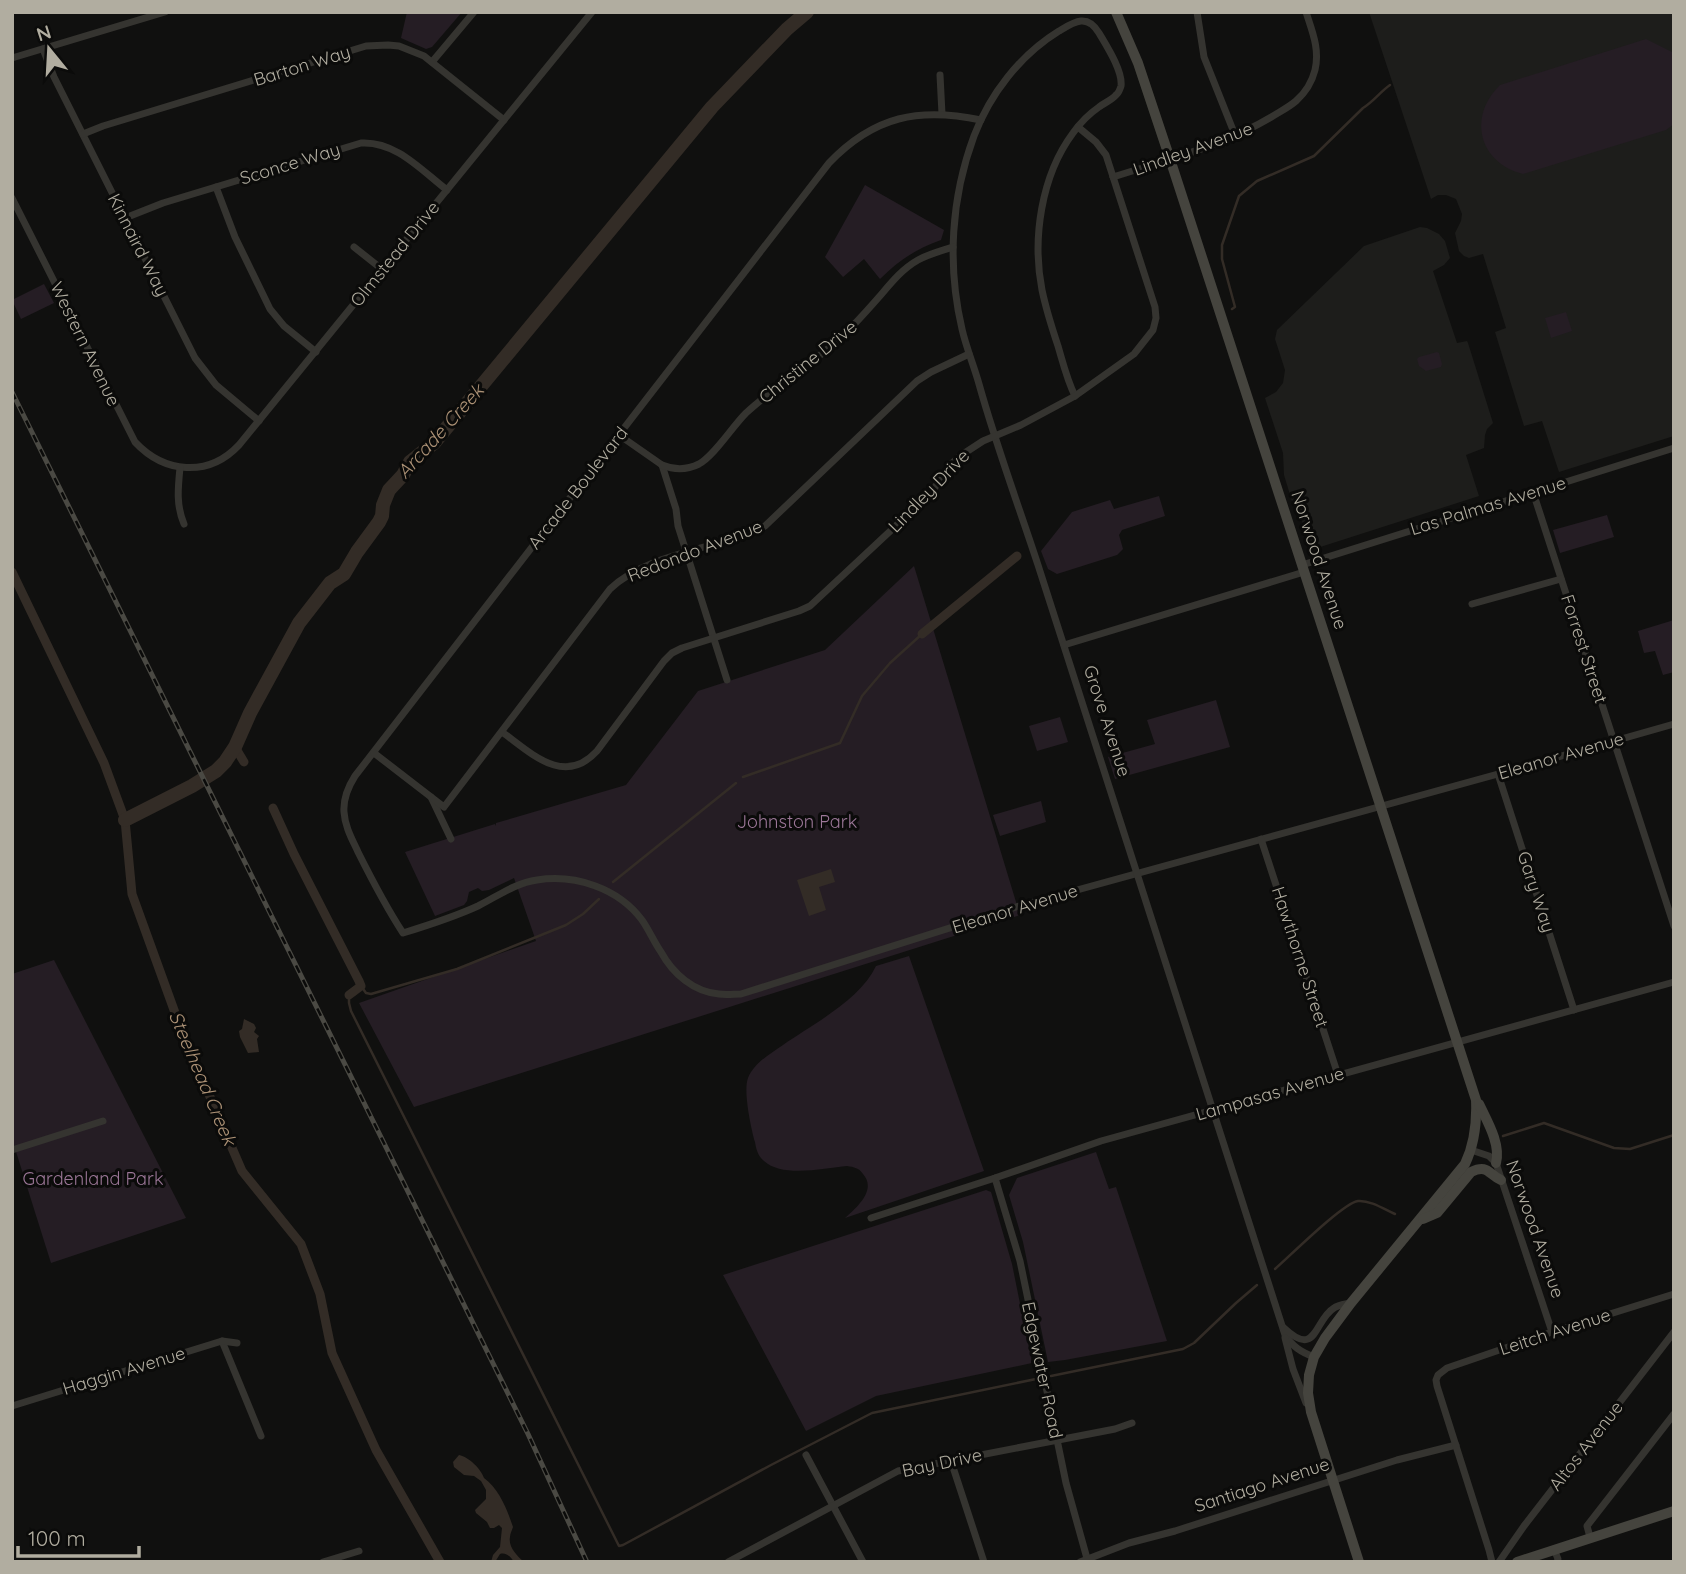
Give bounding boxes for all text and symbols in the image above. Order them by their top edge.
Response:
north arrow [14,14,84,84]
text: N [33,19,54,46]
street label: Barton Way [251,40,353,91]
street label: Lindley Avenue [1130,116,1256,181]
street label: Sconce Way [237,137,343,190]
street label: Kinnaird Way [103,190,174,300]
street label: Olmstead Drive [345,196,444,311]
street label: Western Avenue [45,278,126,410]
street label: Christine Drive [754,315,862,408]
water label: Arcade Creek [391,377,490,483]
street label: Arcade Boulevard [523,422,633,554]
street label: Lindley Drive [883,444,974,537]
street label: Las Palmas Avenue [1407,471,1569,540]
street label: Norwood Avenue [1286,488,1353,632]
street label: Redondo Avenue [624,514,765,587]
street label: Forrest Street [1556,592,1613,706]
street label: Grove Avenue [1079,662,1136,780]
street label: Eleanor Avenue [1495,727,1627,784]
park label: Johnston Park [737,810,857,833]
street label: Gary Way [1513,848,1560,935]
street label: Eleanor Avenue [949,879,1080,939]
street label: Hawthorne Street [1267,883,1334,1030]
water label: Steelhead Creek [164,1007,243,1150]
street label: Lampasas Avenue [1193,1061,1347,1126]
street label: Norwood Avenue [1501,1157,1570,1301]
park label: Gardenland Park [22,1167,164,1190]
street label: Edgewater Road [1017,1299,1068,1440]
street label: Leitch Avenue [1496,1303,1613,1360]
street label: Haggin Avenue [60,1341,188,1400]
street label: Altos Avenue [1543,1396,1628,1495]
street label: Bay Drive [900,1443,984,1482]
street label: Santiago Avenue [1191,1452,1332,1517]
scale bar [18,1514,138,1558]
text: 100 m [28,1525,86,1551]

